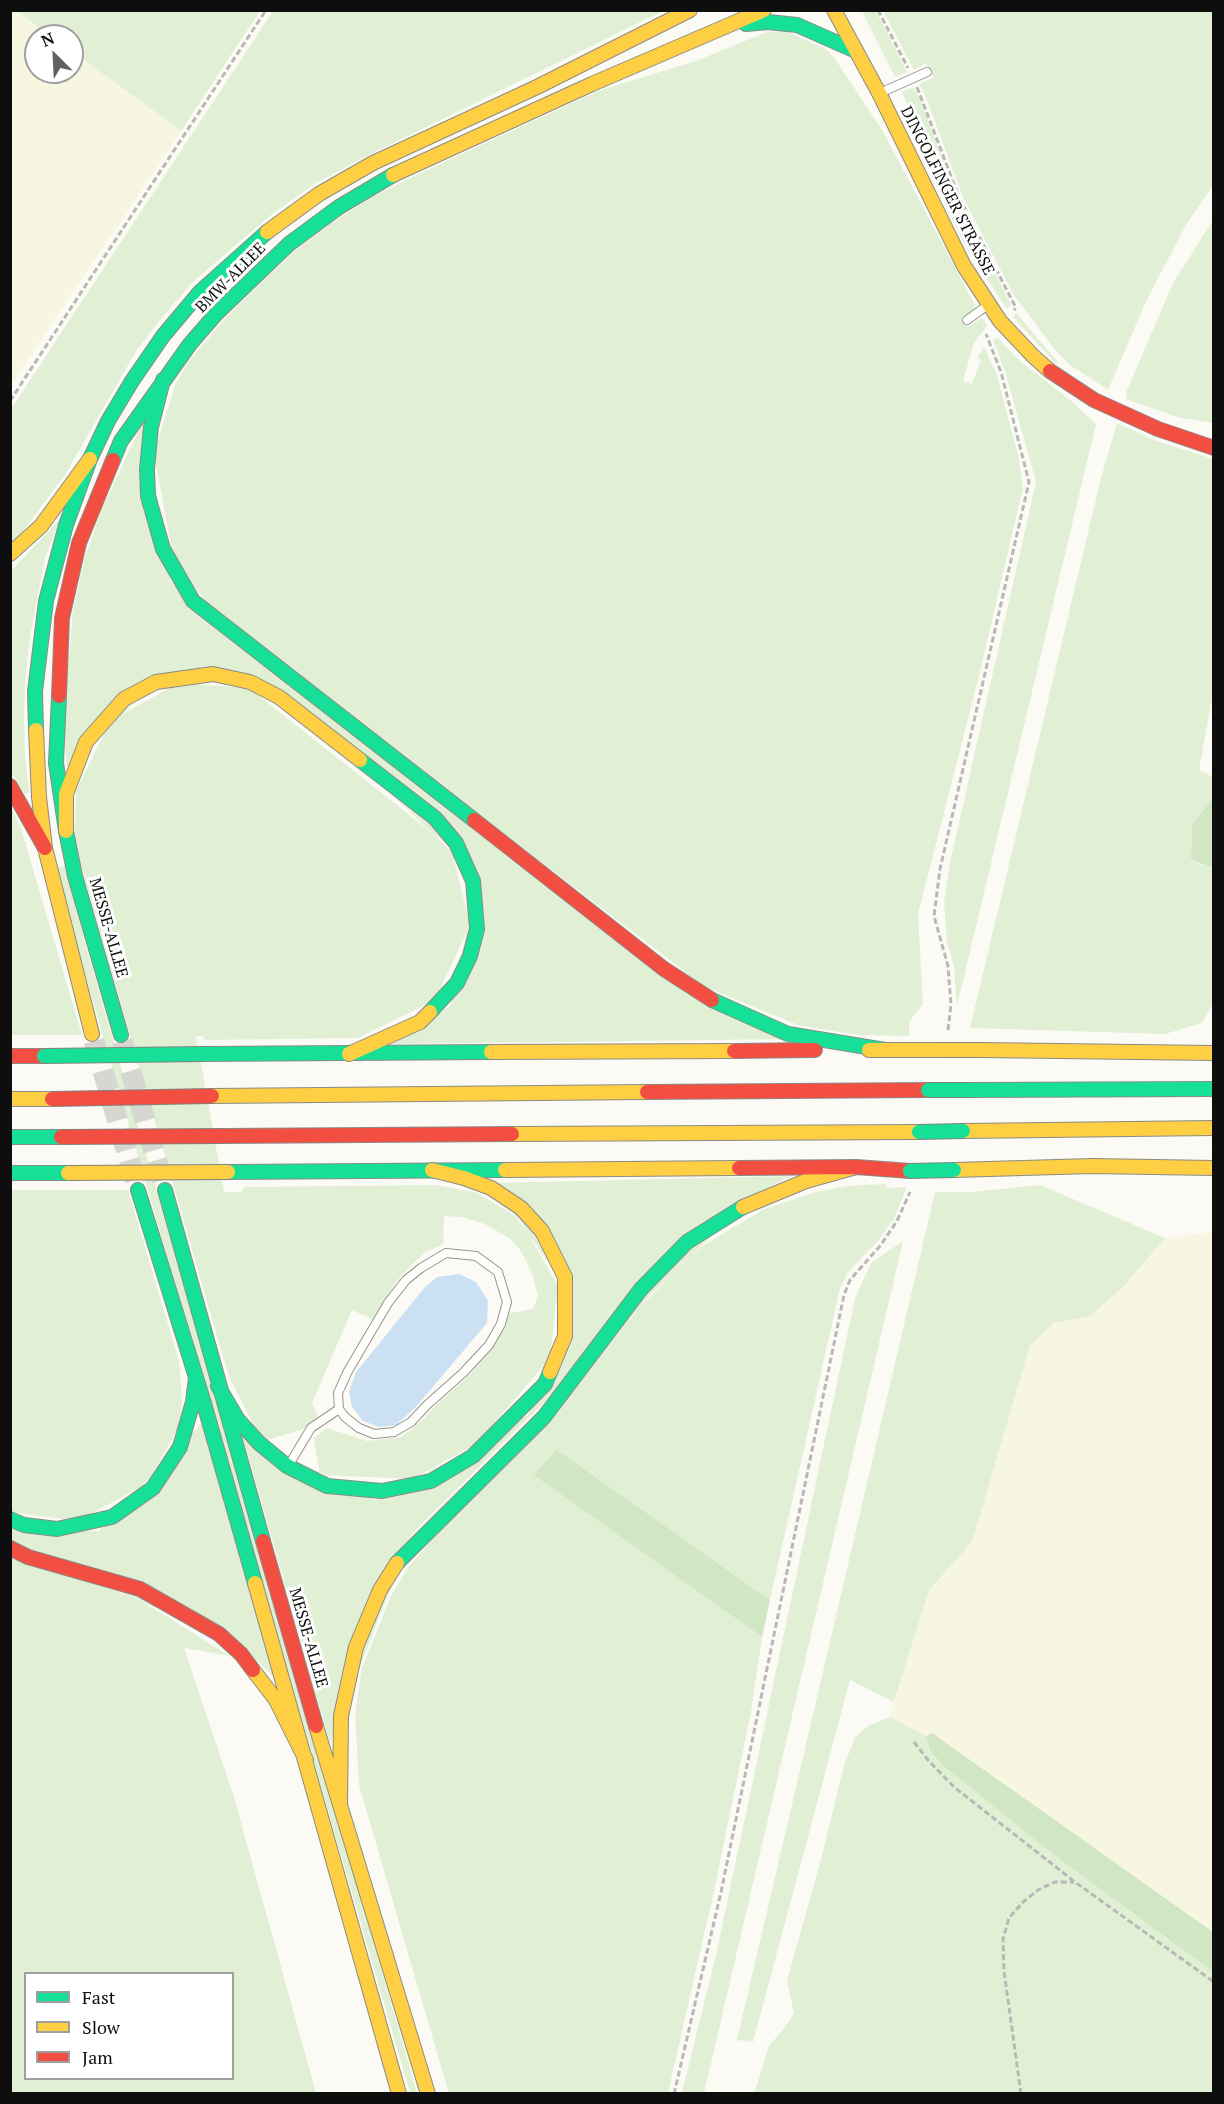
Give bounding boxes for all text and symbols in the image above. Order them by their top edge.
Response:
north arrow [24,24,84,84]
text: N [37,27,58,52]
street label: DINGOLFINGER STRASSE [896,103,998,279]
street label: BMW-ALLEE [192,239,270,317]
street label: MESSE-ALLEE [85,876,131,980]
street label: MESSE-ALLEE [285,1586,331,1690]
legend [24,1972,234,2080]
text: Fast [82,1985,115,2009]
text: Slow [82,2015,120,2039]
text: Jam [82,2045,113,2069]

